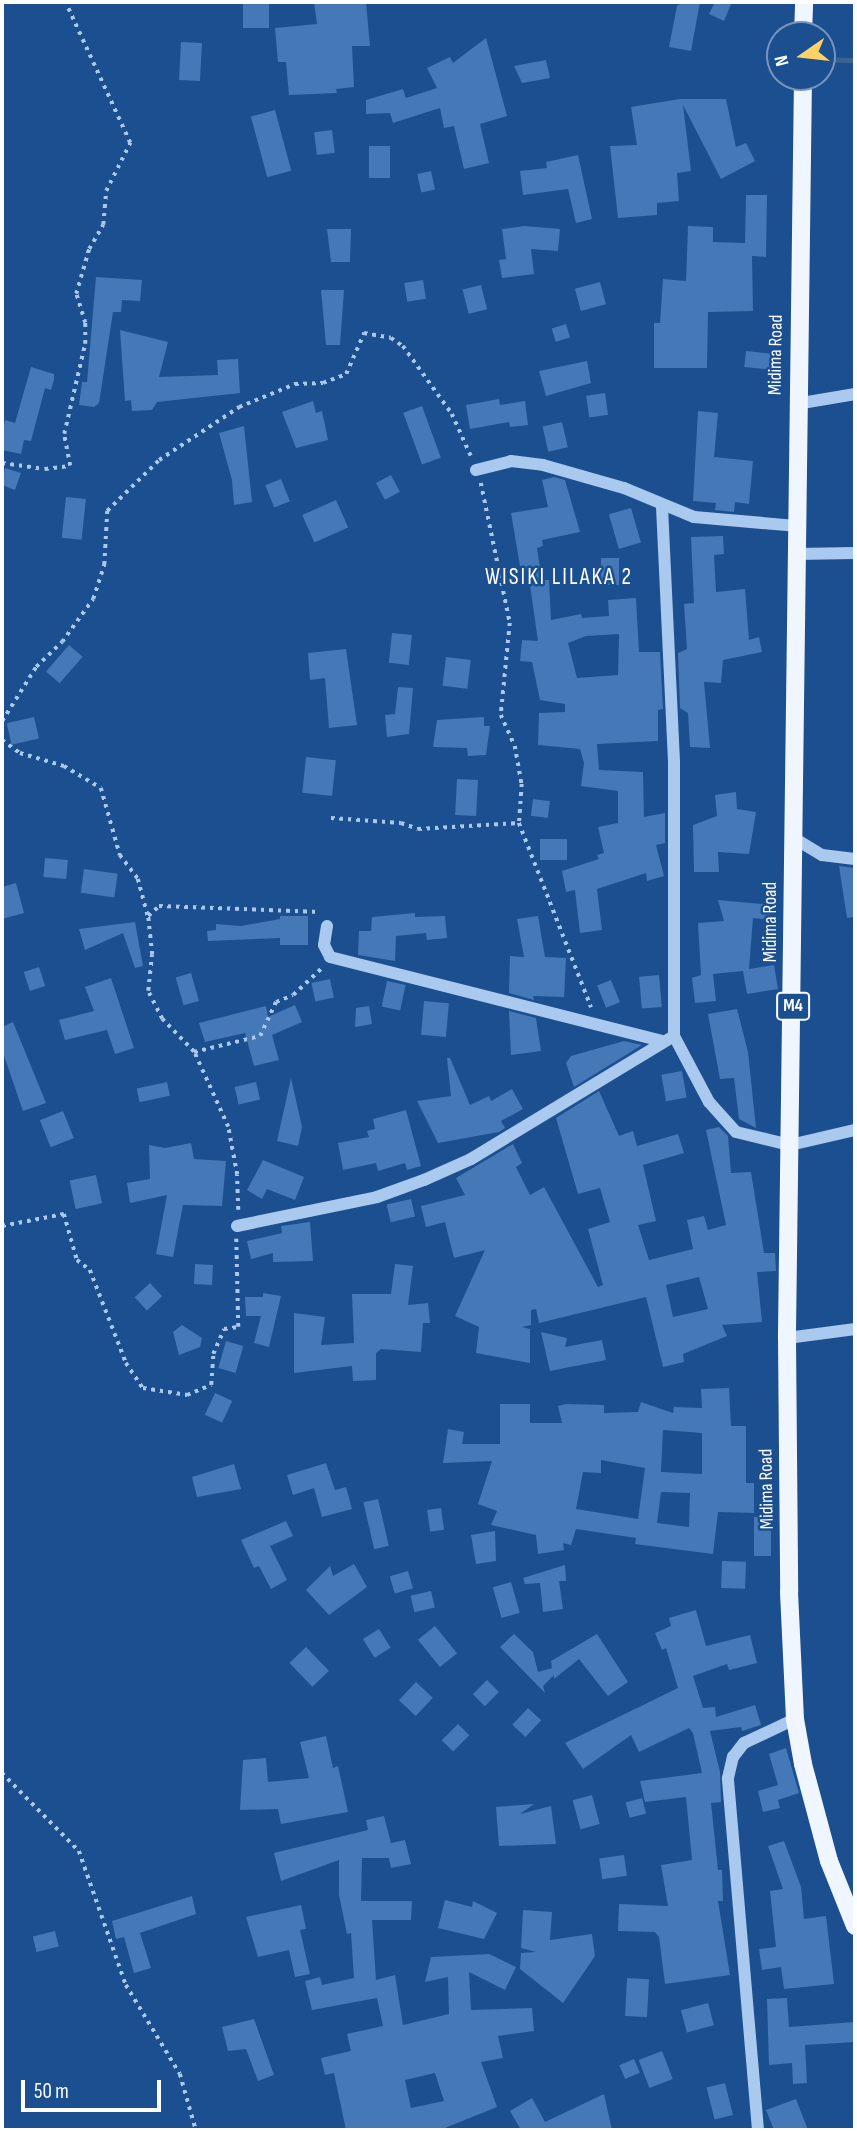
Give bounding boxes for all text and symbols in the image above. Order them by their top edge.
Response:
north arrow [766,21,836,91]
text: N [770,53,794,68]
street label: Midima Road [764,315,788,395]
district label: WISIKI LILAKA 2 [487,563,631,591]
street label: Midima Road [760,882,782,962]
road number: M4 [776,992,810,1021]
street label: Midima Road [755,1449,779,1529]
scale bar [24,2066,164,2110]
text: 50 m [34,2079,69,2104]

